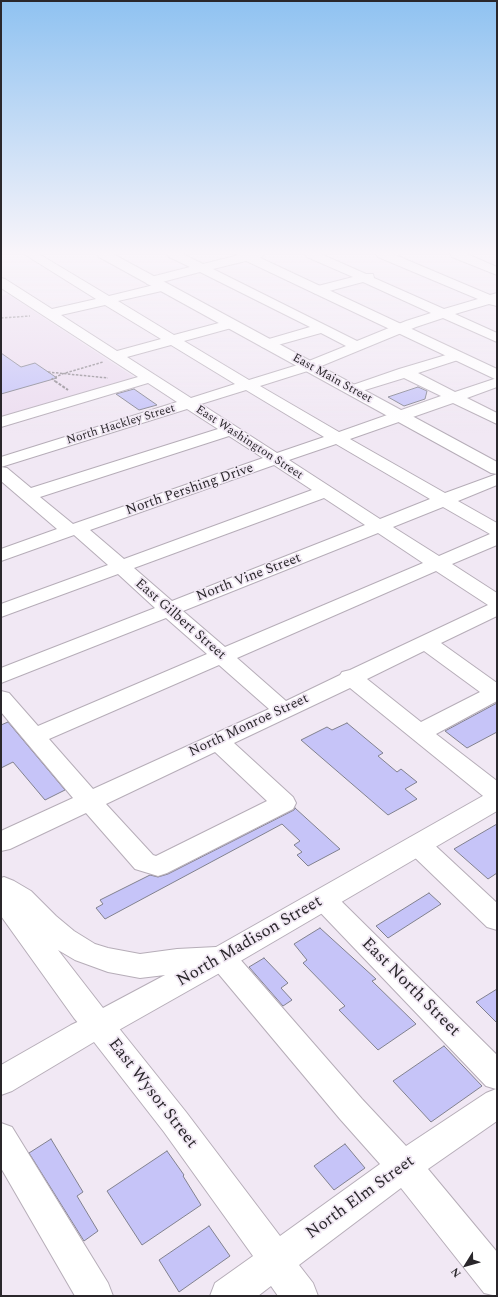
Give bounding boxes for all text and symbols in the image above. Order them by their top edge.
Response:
street label: East Main Street [290,351,374,407]
street label: North Hackley Street [65,402,177,448]
street label: East Washington Street [193,403,305,483]
street label: North Pershing Drive [124,460,256,520]
street label: North Vine Street [194,550,304,606]
street label: East Gilbert Street [131,576,229,664]
street label: North Monroe Street [186,691,312,761]
street label: North Madison Street [174,892,326,992]
street label: East North Street [356,934,464,1042]
street label: East Wysor Street [103,1035,201,1153]
street label: North Elm Street [303,1152,419,1244]
north arrow [446,1245,486,1285]
text: N [447,1264,466,1281]

